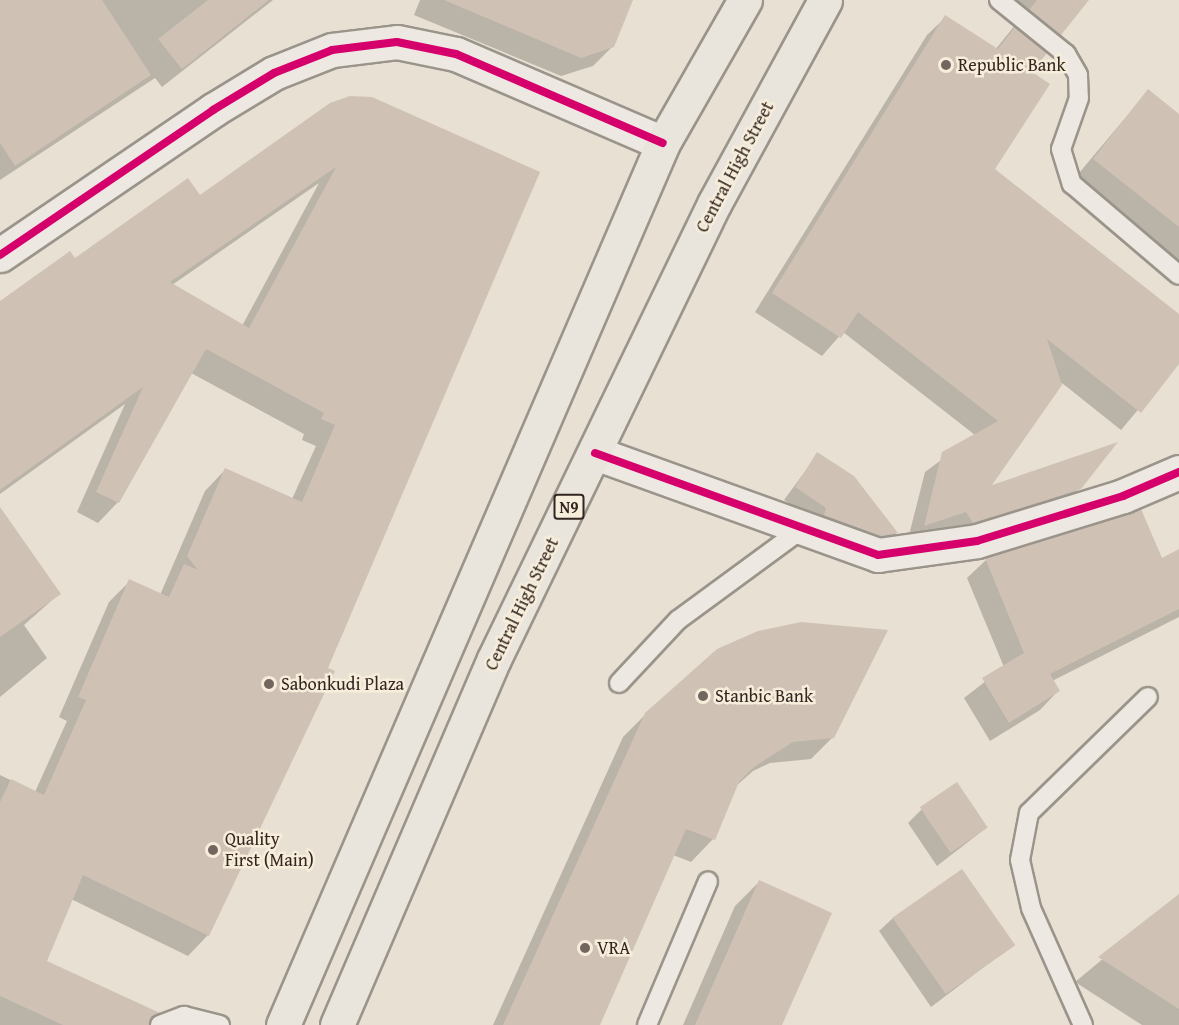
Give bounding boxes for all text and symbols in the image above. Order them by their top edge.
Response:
place label: Republic Bank [958,54,1066,76]
marker: Republic Bank [939,58,953,72]
street label: Central High Street [691,98,779,236]
road number: N9 [552,494,586,520]
street label: Central High Street [481,534,563,674]
place label: Sabonkudi Plaza [281,673,404,695]
marker: Sabonkudi Plaza [262,677,276,691]
place label: Stanbic Bank [715,685,813,707]
marker: Stanbic Bank [696,689,710,703]
place label: Quality First (Main) [225,829,314,872]
marker: Quality First (Main) [206,843,220,857]
place label: VRA [597,937,630,959]
marker: VRA [578,941,592,955]

